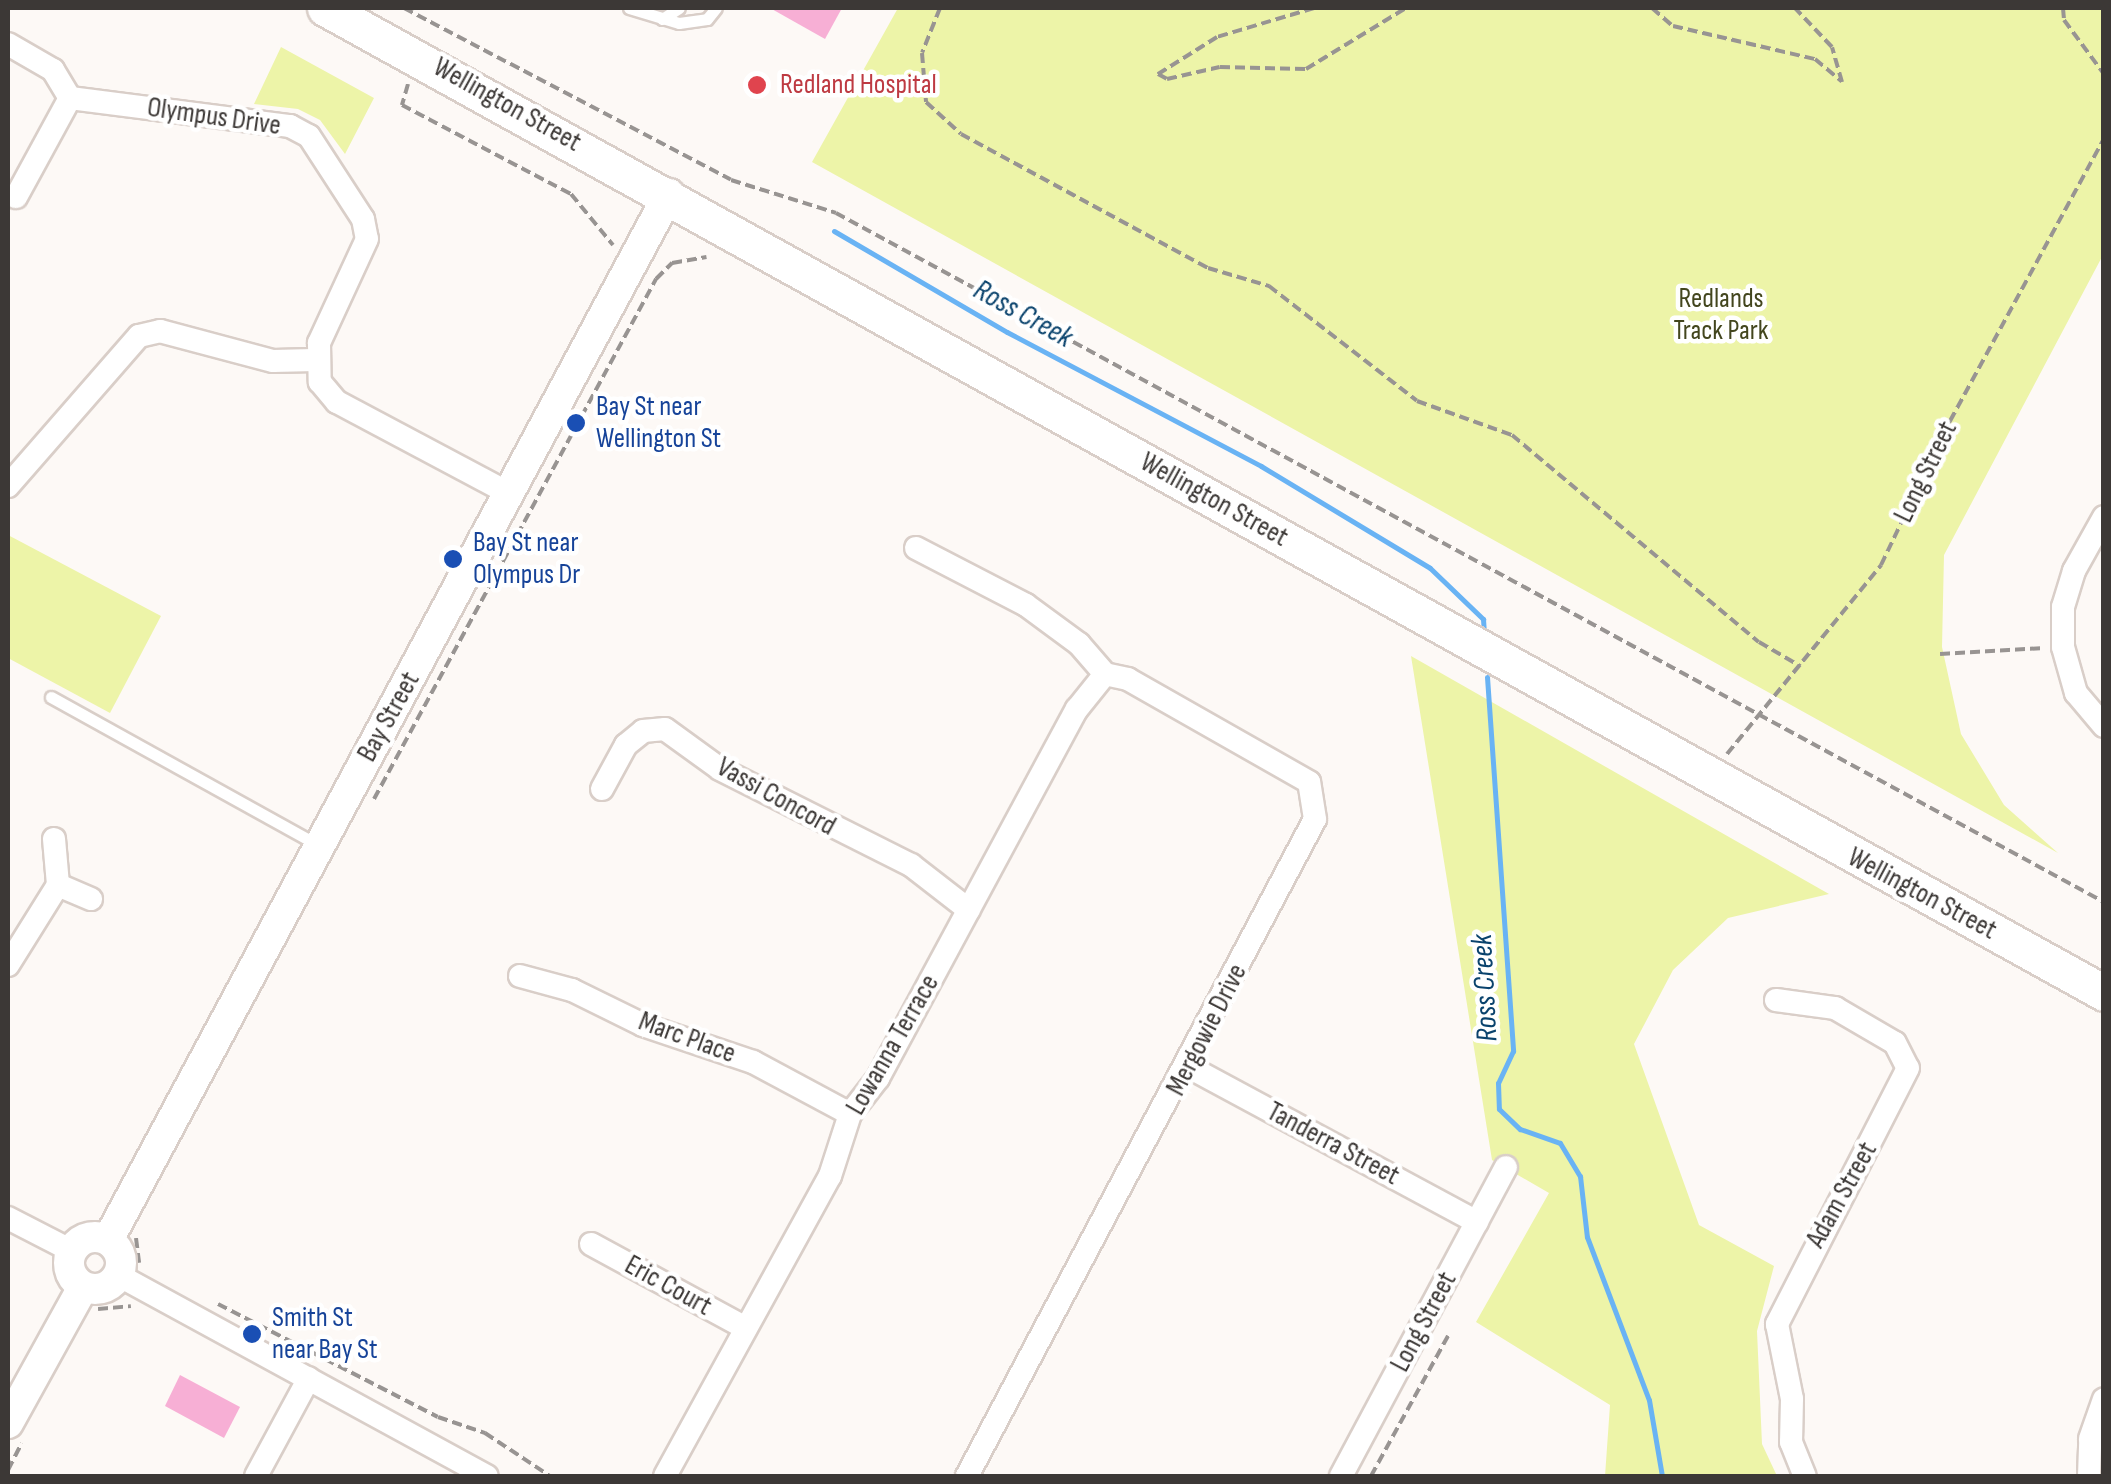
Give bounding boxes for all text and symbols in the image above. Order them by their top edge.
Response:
street label: Wellington Street [427,51,587,159]
place label: Redland Hospital [780,68,937,102]
marker: Redland Hospital [744,72,770,98]
street label: Olympus Drive [145,91,283,143]
water label: Ross Creek [967,272,1079,356]
park label: Redlands Track Park [1674,282,1768,348]
place label: Bay St near Wellington St [596,390,721,456]
marker: Bay St near Wellington St [565,412,587,434]
street label: Long Street [1887,416,1965,528]
street label: Wellington Street [1134,446,1294,554]
place label: Bay St near Olympus Dr [473,526,580,592]
marker: Bay St near Olympus Dr [442,548,464,570]
street label: Bay Street [351,666,427,768]
street label: Vassi Concord [711,751,841,843]
street label: Wellington Street [1842,841,2002,947]
water label: Ross Creek [1464,933,1506,1043]
street label: Mergowie Drive [1160,959,1254,1101]
street label: Lowanna Terrace [839,969,947,1121]
street label: Marc Place [634,1005,740,1071]
street label: Tanderra Street [1261,1095,1405,1193]
street label: Adam Street [1799,1136,1885,1254]
street label: Eric Court [619,1249,717,1323]
street label: Long Street [1384,1266,1464,1378]
place label: Smith St near Bay St [272,1301,377,1367]
marker: Smith St near Bay St [241,1323,263,1345]

